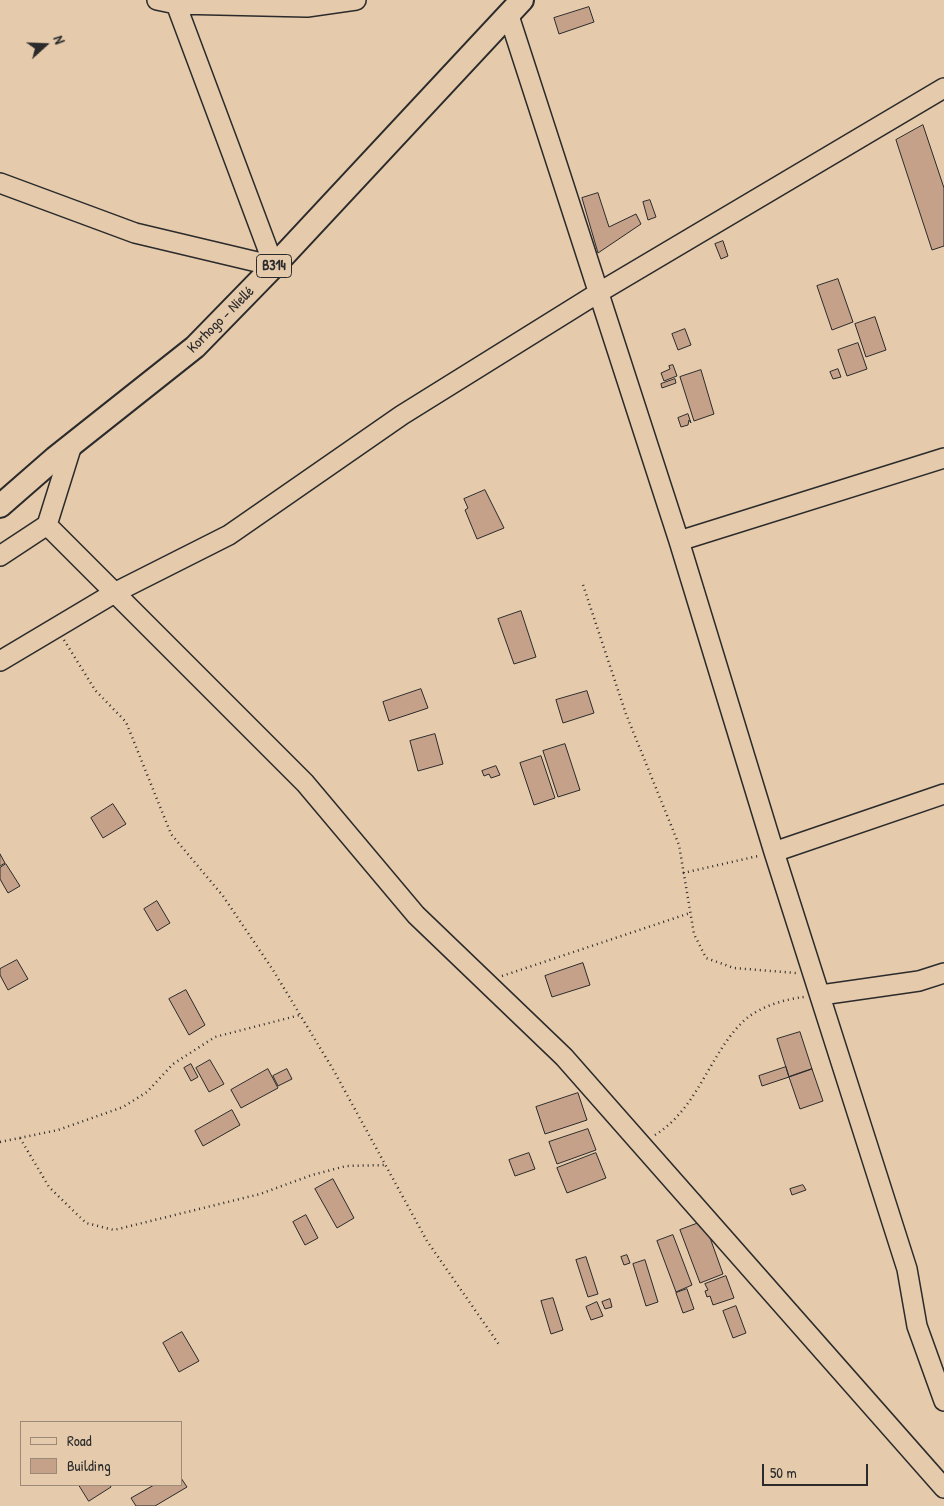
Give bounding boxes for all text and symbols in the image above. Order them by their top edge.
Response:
north arrow [20,20,70,70]
text: N [49,33,70,46]
road number: B314 [256,255,292,278]
street label: Korhogo - Niellé [184,283,258,357]
legend [20,1421,182,1486]
text: Road [67,1430,92,1451]
scale bar [764,1454,870,1486]
text: Building [67,1455,111,1476]
text: 50 m [770,1462,797,1483]

